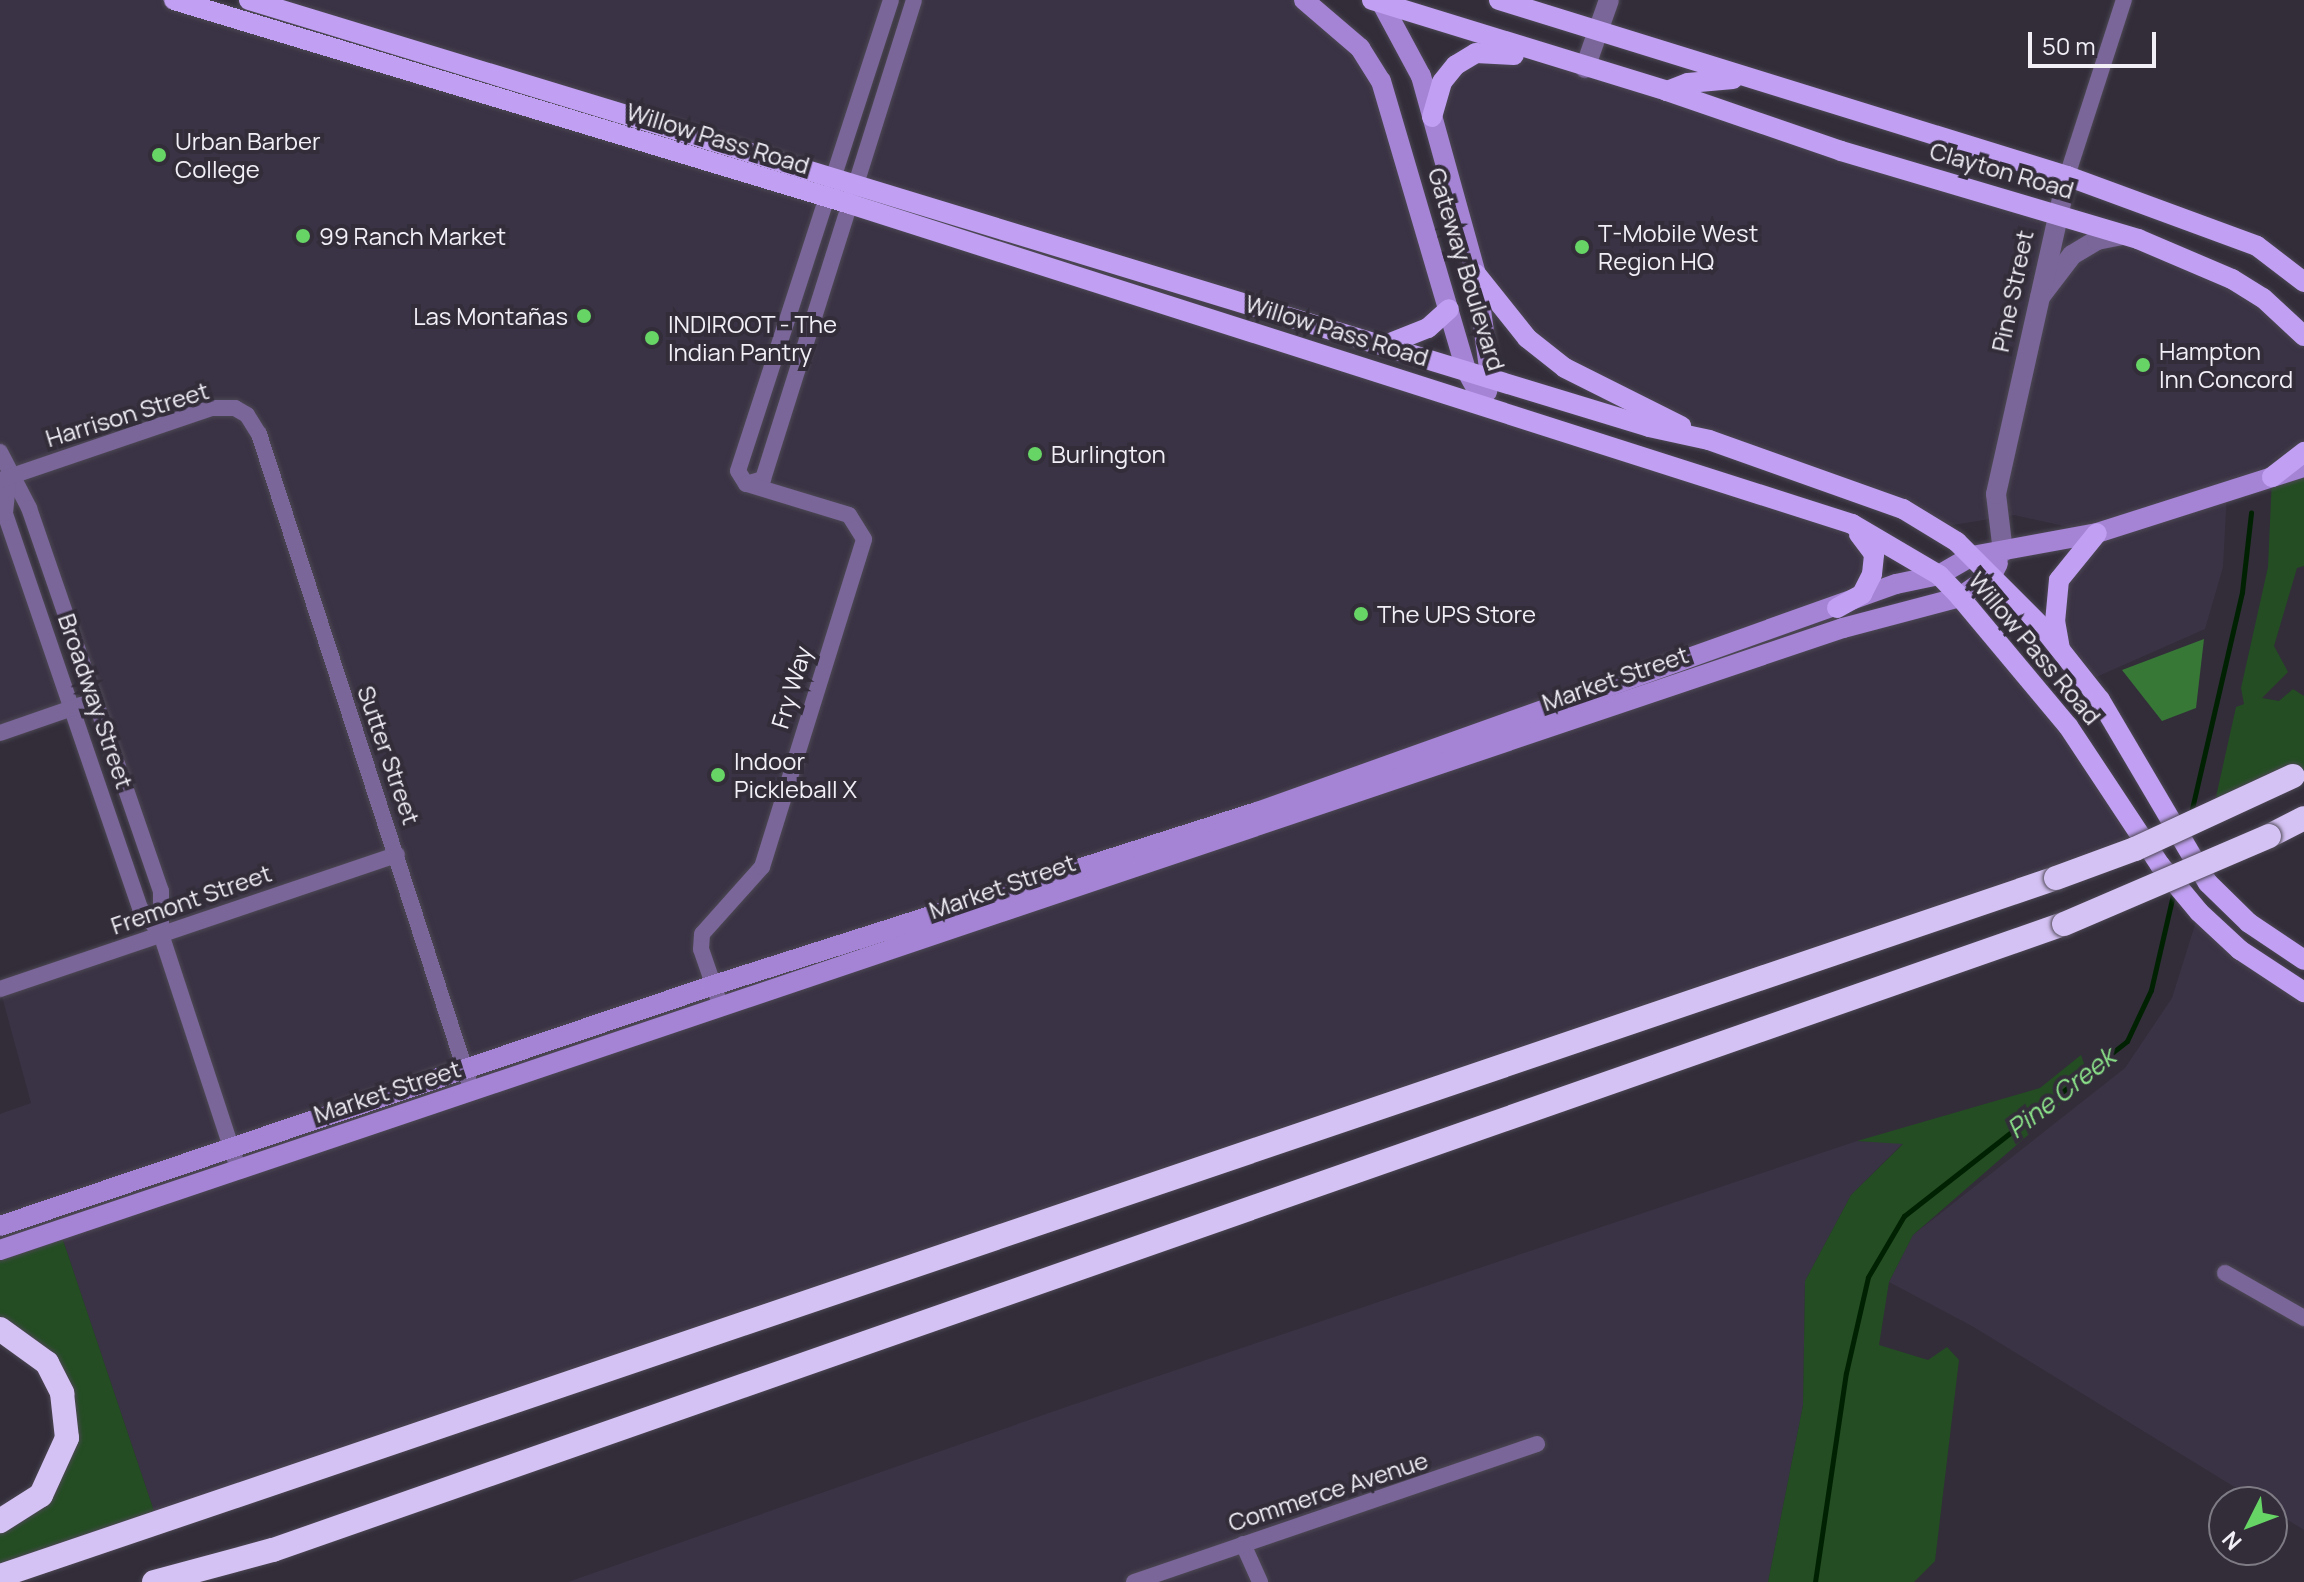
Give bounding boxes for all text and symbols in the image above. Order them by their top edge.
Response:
scale bar [2032,16,2160,66]
text: 50 m [2042,29,2096,62]
street label: Willow Pass Road [623,96,813,180]
place label: Urban Barber College [175,127,321,183]
street label: Clayton Road [1927,136,2077,204]
marker: Urban Barber College [150,146,168,164]
street label: Gateway Boulevard [1422,164,1512,374]
place label: T-Mobile West Region HQ [1598,219,1758,275]
place label: 99 Ranch Market [319,222,506,250]
marker: 99 Ranch Market [294,227,312,245]
street label: Pine Street [1985,228,2039,354]
marker: T-Mobile West Region HQ [1573,238,1591,256]
street label: Willow Pass Road [1242,288,1432,372]
place label: Las Montañas [413,302,568,330]
marker: Las Montañas [575,307,593,325]
place label: INDIROOT - The Indian Pantry [668,310,838,366]
marker: INDIROOT - The Indian Pantry [643,329,661,347]
place label: Hampton Inn Concord [2159,337,2293,393]
marker: Hampton Inn Concord [2134,356,2152,374]
street label: Harrison Street [42,376,212,452]
place label: Burlington [1051,440,1166,468]
marker: Burlington [1026,445,1044,463]
street label: Willow Pass Road [1963,566,2107,730]
place label: The UPS Store [1377,600,1536,628]
marker: The UPS Store [1352,605,1370,623]
street label: Broadway Street [53,610,139,792]
street label: Market Street [1538,640,1692,716]
street label: Fry Way [765,642,817,732]
street label: Sutter Street [352,682,426,828]
place label: Indoor Pickleball X [734,747,857,803]
marker: Indoor Pickleball X [709,766,727,784]
street label: Market Street [925,848,1079,924]
street label: Fremont Street [107,858,275,940]
water label: Pine Creek [2001,1041,2121,1145]
street label: Market Street [310,1054,464,1128]
street label: Commerce Avenue [1224,1445,1432,1537]
north arrow [2208,1486,2288,1566]
text: N [2215,1525,2248,1557]

